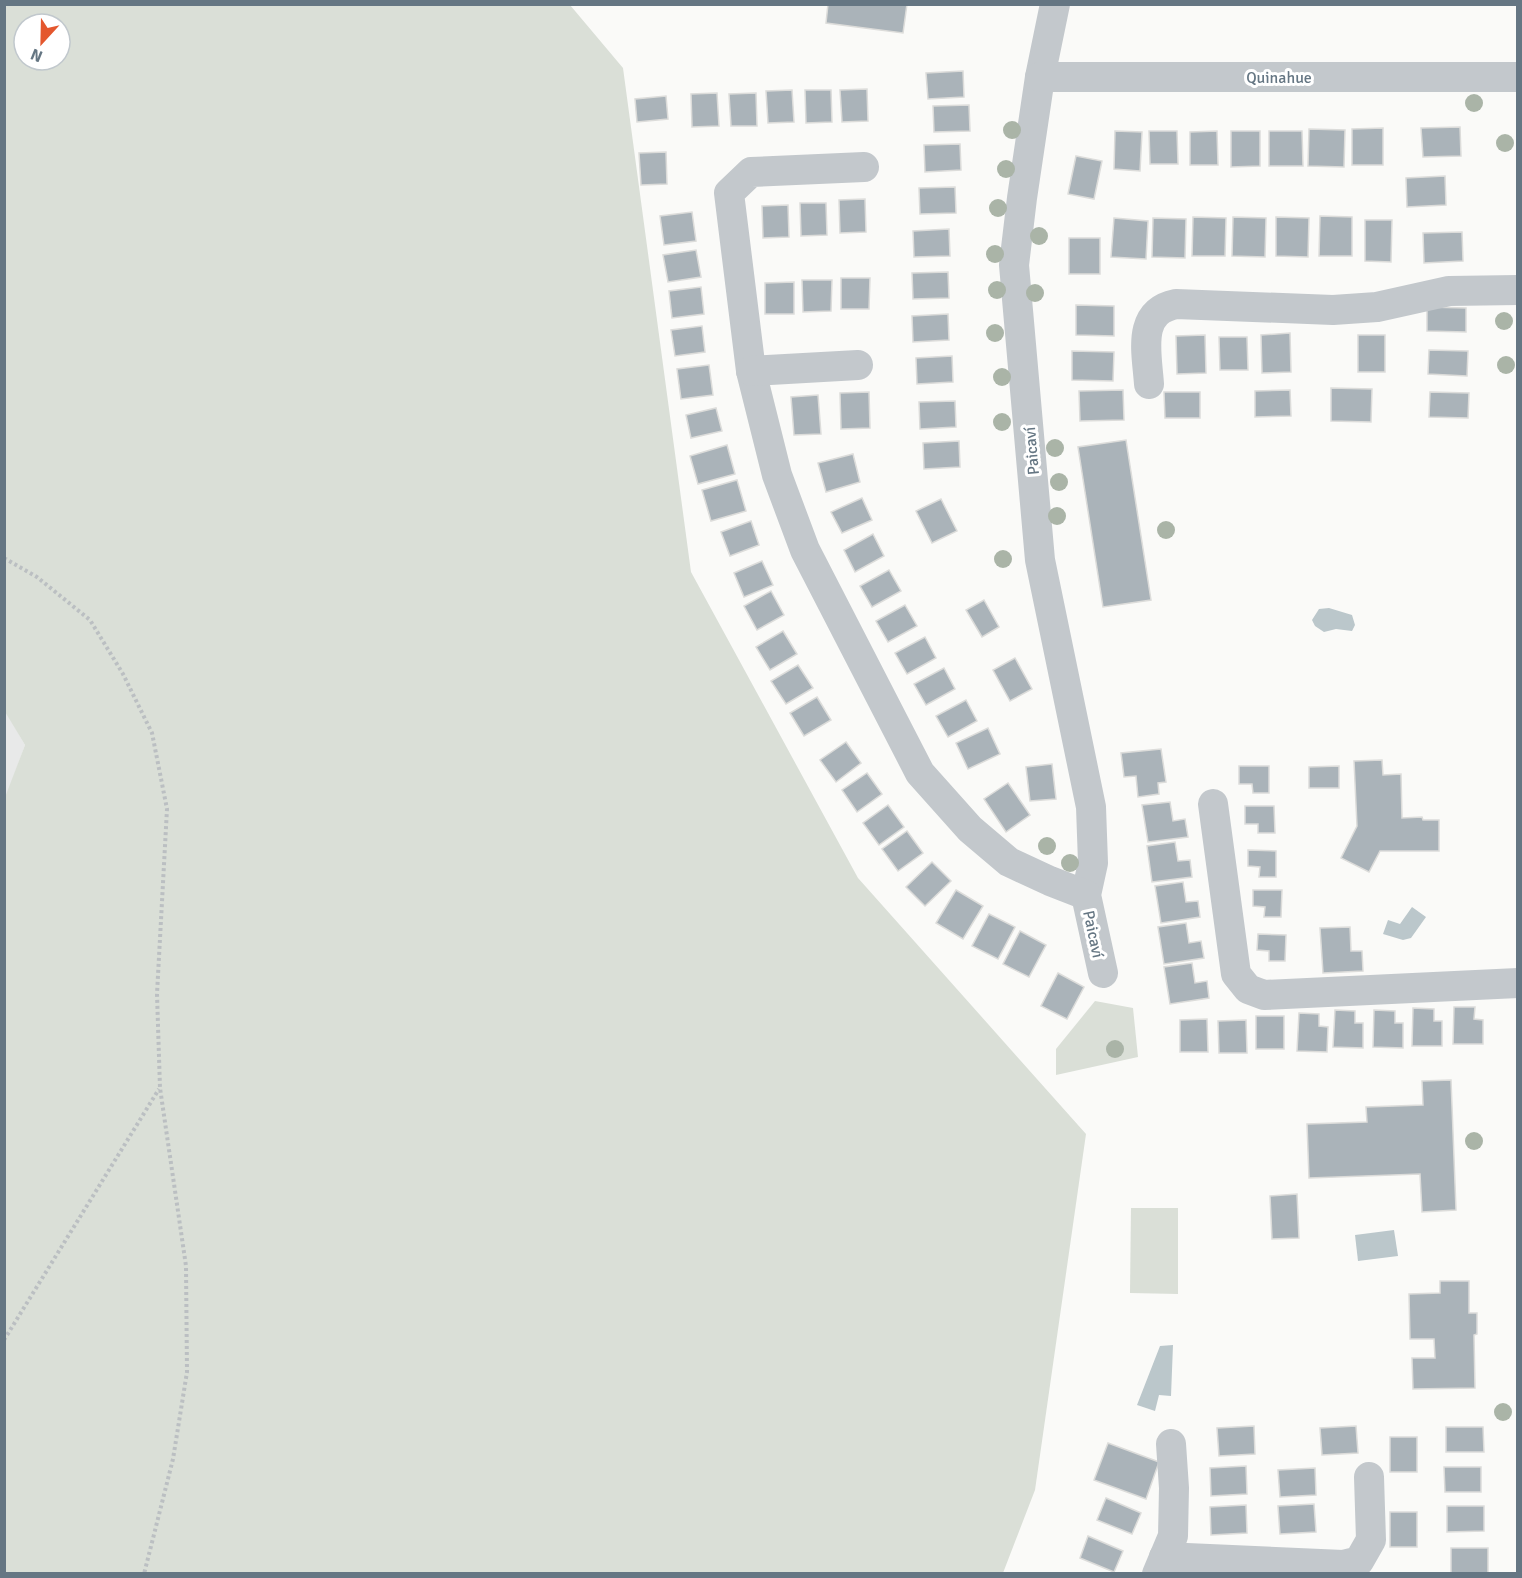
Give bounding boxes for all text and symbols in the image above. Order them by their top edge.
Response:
north arrow [12,12,72,72]
text: N [28,44,46,66]
street label: Quinahue [1246,68,1312,88]
street label: Paicaví [1020,425,1044,476]
street label: Paicaví [1078,909,1108,961]

